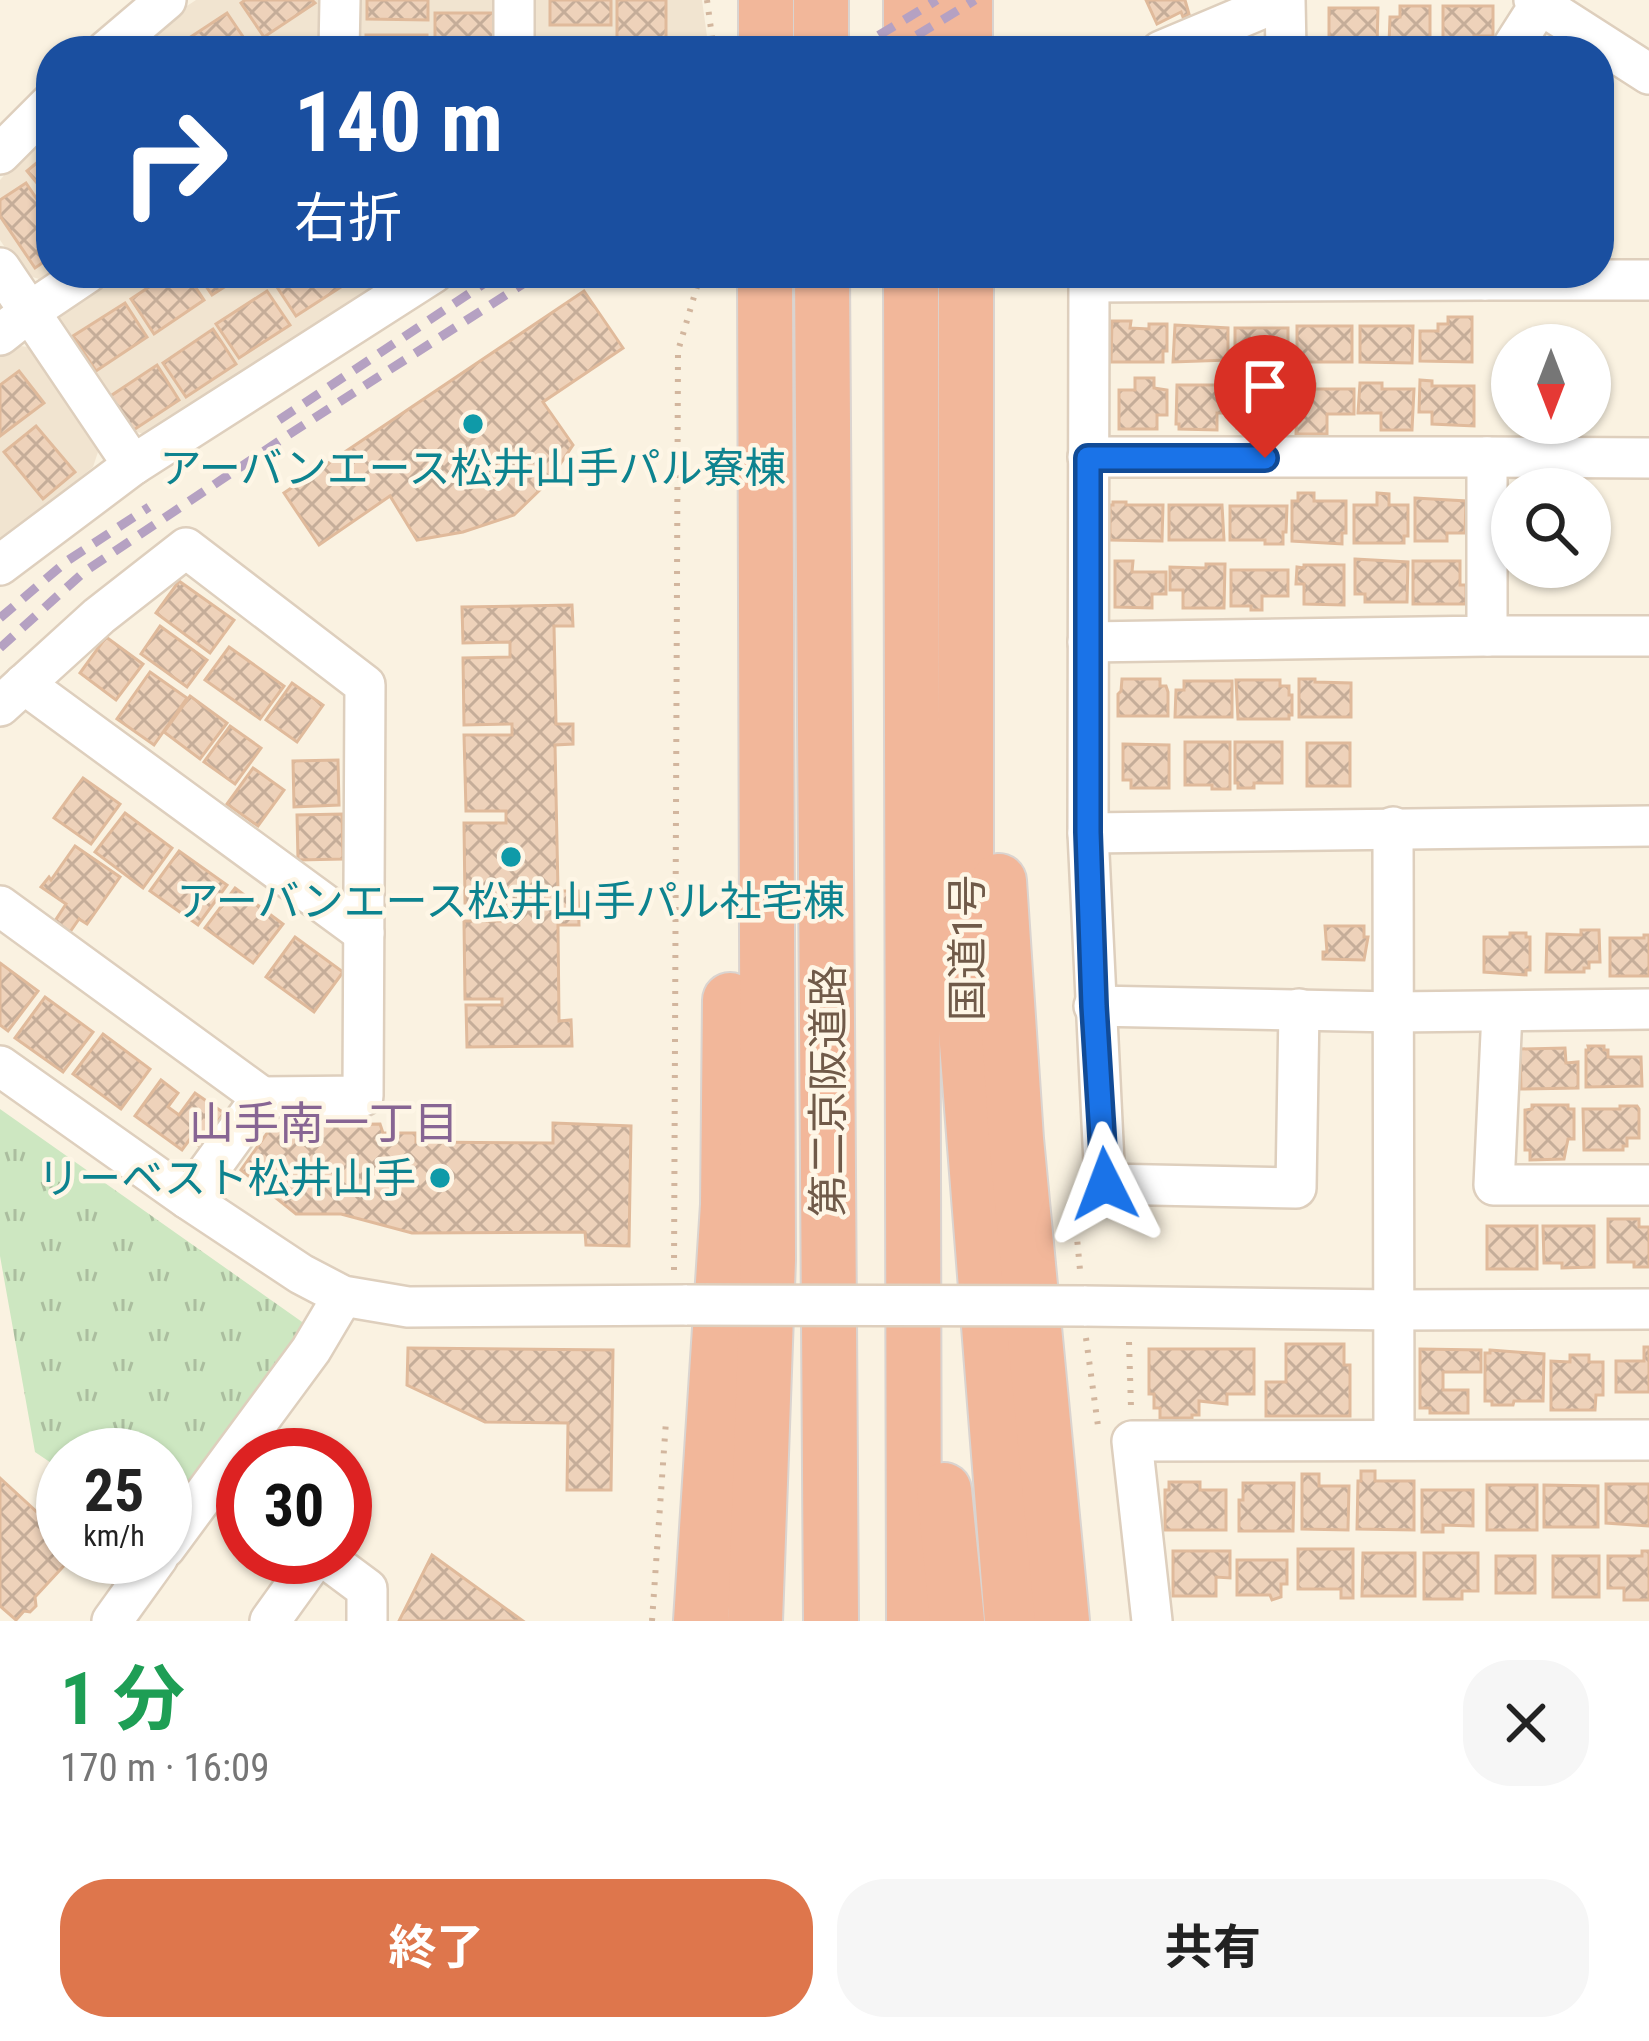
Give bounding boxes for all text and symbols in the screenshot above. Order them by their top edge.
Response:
text: 140 m [294,73,503,172]
icon: right [96,84,252,240]
text: 右折 [294,187,402,250]
north arrow [1491,324,1611,444]
map controls [1491,324,1611,588]
pin [1214,335,1316,458]
icon: arrive [1232,353,1298,419]
marker: アーバンエース松井山手パル寮棟 [460,411,486,437]
place label: アーバンエース松井山手パル寮棟 [159,444,787,493]
button: search [1491,468,1611,588]
marker: アーバンエース松井山手パル社宅棟 [498,844,524,870]
street label: 国道1号 [943,875,992,1021]
place label: アーバンエース松井山手パル社宅棟 [176,877,846,926]
street label: 第二京阪道路 [804,965,853,1217]
district label: 山手南一丁目 [189,1097,459,1150]
position arrow [1042,1121,1168,1247]
place label: リーベスト松井山手 [37,1154,416,1203]
marker: リーベスト松井山手 [427,1165,453,1191]
speed limit sign: 30 [216,1428,372,1584]
text: 25 [84,1455,144,1526]
text: km/h [83,1518,145,1553]
text: 1 分 [60,1657,185,1742]
button: close [1463,1660,1589,1786]
text: 170 m · 16:09 [60,1745,270,1791]
button: 終了 [60,1879,813,2017]
button: 共有 [837,1879,1589,2017]

